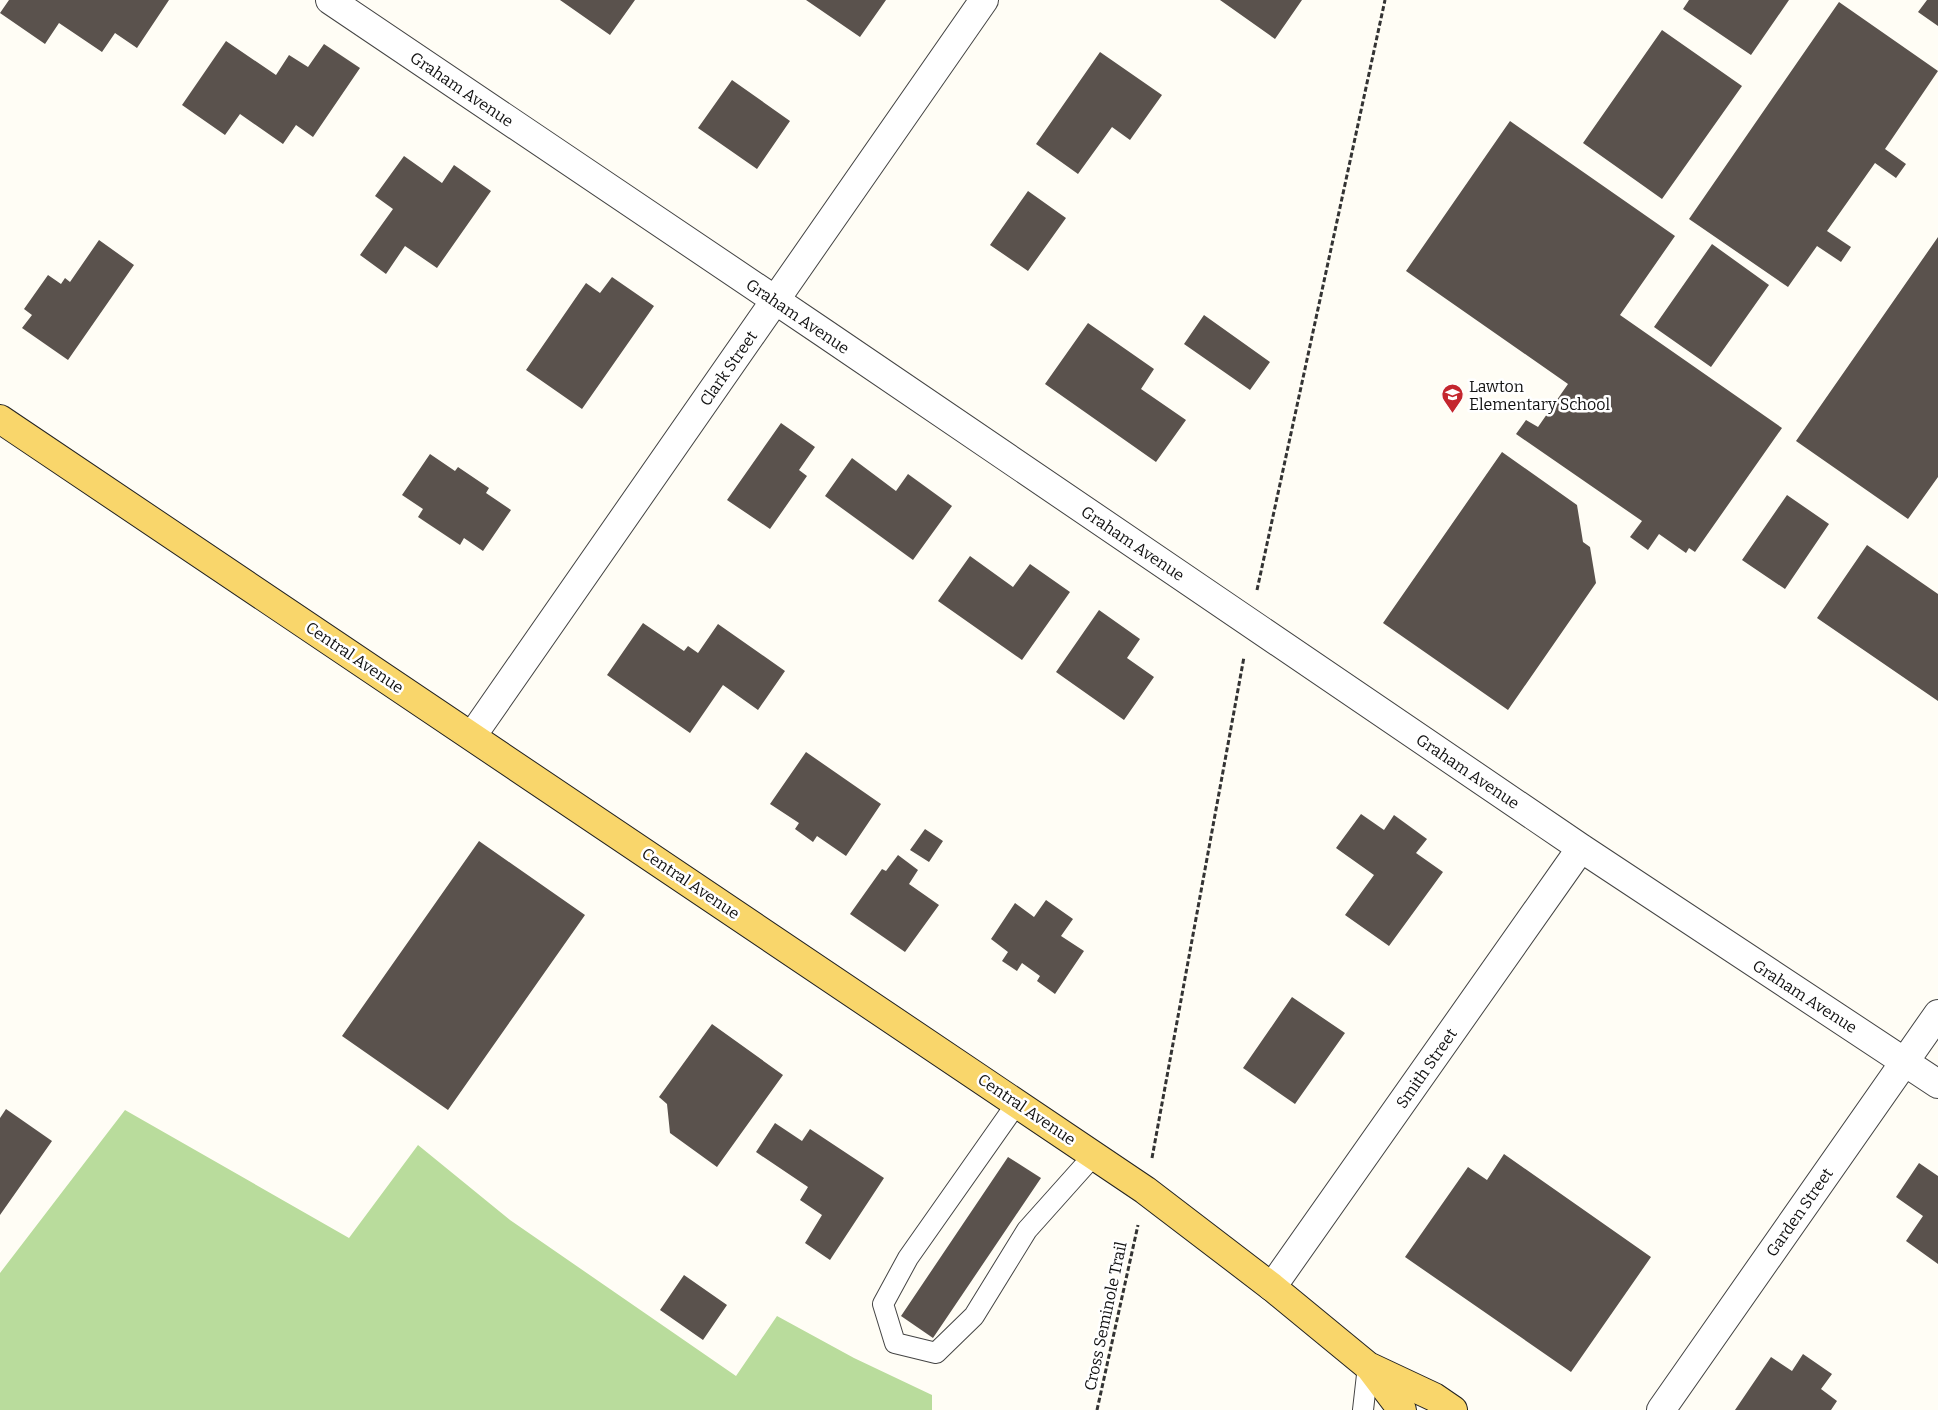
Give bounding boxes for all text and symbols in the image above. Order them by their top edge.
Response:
street label: Graham Avenue [406,48,517,131]
street label: Graham Avenue [742,275,853,358]
street label: Clark Street [696,327,761,409]
place label: Lawton Elementary School [1469,377,1610,414]
school or university icon: Lawton Elementary School [1441,383,1465,414]
street label: Graham Avenue [1077,502,1188,585]
street label: Central Avenue [302,618,407,697]
street label: Graham Avenue [1412,730,1523,813]
street label: Central Avenue [638,844,743,923]
street label: Graham Avenue [1749,956,1860,1037]
street label: Smith Street [1392,1025,1461,1112]
street label: Central Avenue [974,1070,1079,1149]
street label: Garden Street [1762,1164,1837,1260]
street label: Cross Seminole Trail [1080,1239,1131,1392]

